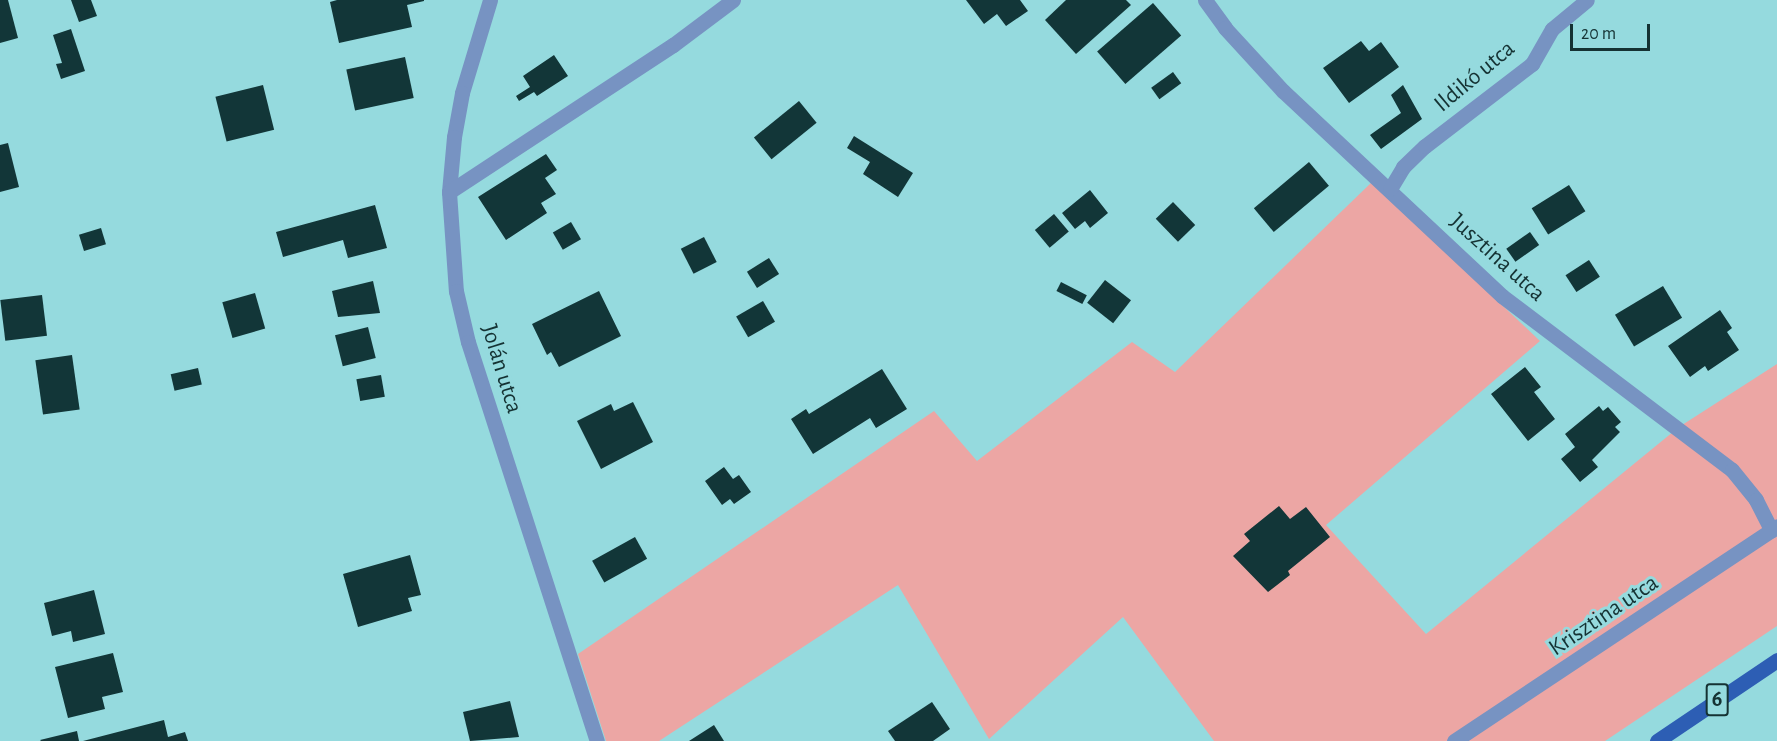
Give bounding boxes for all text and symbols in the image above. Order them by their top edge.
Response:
scale bar [1573,12,1652,50]
text: 20 m [1581,25,1616,43]
street label: Ildikó utca [1429,35,1521,119]
street label: Jusztina utca [1443,208,1551,308]
street label: Jolán utca [474,321,528,417]
street label: Krisztina utca [1544,569,1664,663]
road number: 6 [1705,681,1729,719]

